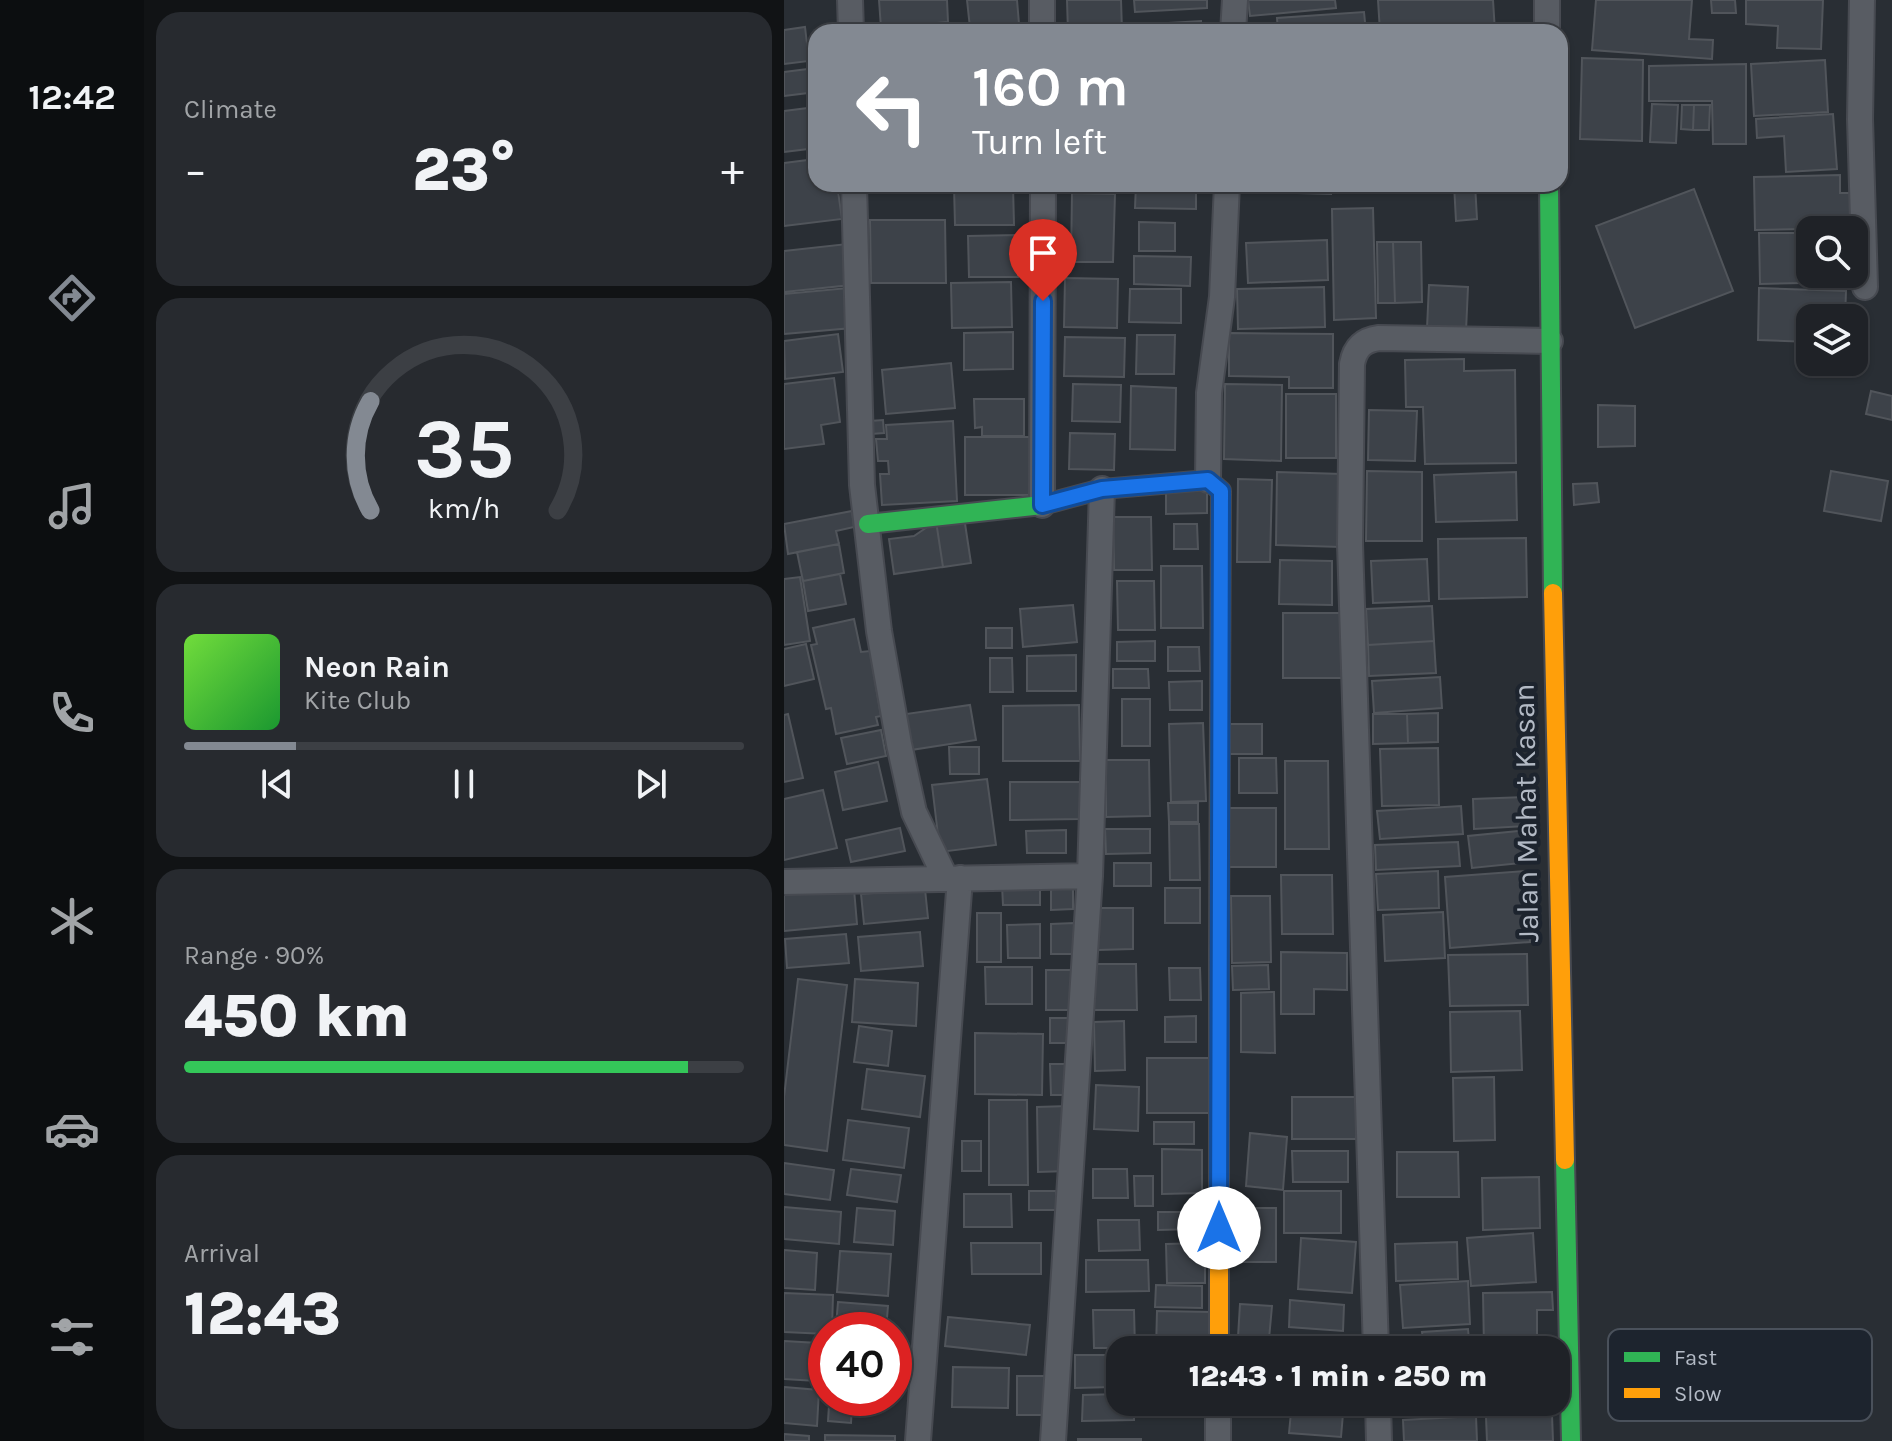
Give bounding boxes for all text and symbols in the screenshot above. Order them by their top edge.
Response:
text: 160 m [972,54,1129,119]
icon: left [840,56,944,160]
text: 12:42 [28,76,116,118]
text: Climate [184,94,277,125]
text: Turn left [972,121,1107,163]
text: 23° [412,135,516,205]
text: − [184,145,207,196]
text: + [721,145,744,196]
map controls [1796,216,1868,376]
button: search [1796,216,1868,288]
pin [1009,219,1077,301]
icon: arrive [1021,231,1065,275]
icon: directions [44,270,100,326]
button: layers [1796,304,1868,376]
text: 35 [414,400,514,497]
icon: music [44,478,100,534]
text: km/h [428,492,500,525]
text: Neon Rain [304,649,450,685]
street label: Jalan Mahat Kasan [1506,683,1546,943]
icon: phone [44,685,100,741]
text: Kite Club [304,685,411,716]
icon: previous [255,762,299,806]
icon: pause [442,762,486,806]
icon: next [629,762,673,806]
icon: climate [44,893,100,949]
text: Range · 90% [184,940,324,971]
text: 450 km [184,981,410,1051]
icon: car [44,1101,100,1157]
position arrow [1177,1186,1261,1270]
text: Arrival [184,1238,260,1269]
text: 12:43 [184,1279,341,1349]
icon: filters [44,1309,100,1365]
speed limit sign: 40 [808,1312,912,1416]
legend [1608,1329,1872,1421]
text: Fast [1674,1345,1717,1371]
text: 12:43 · 1 min · 250 m [1189,1358,1487,1394]
text: Slow [1674,1381,1721,1407]

